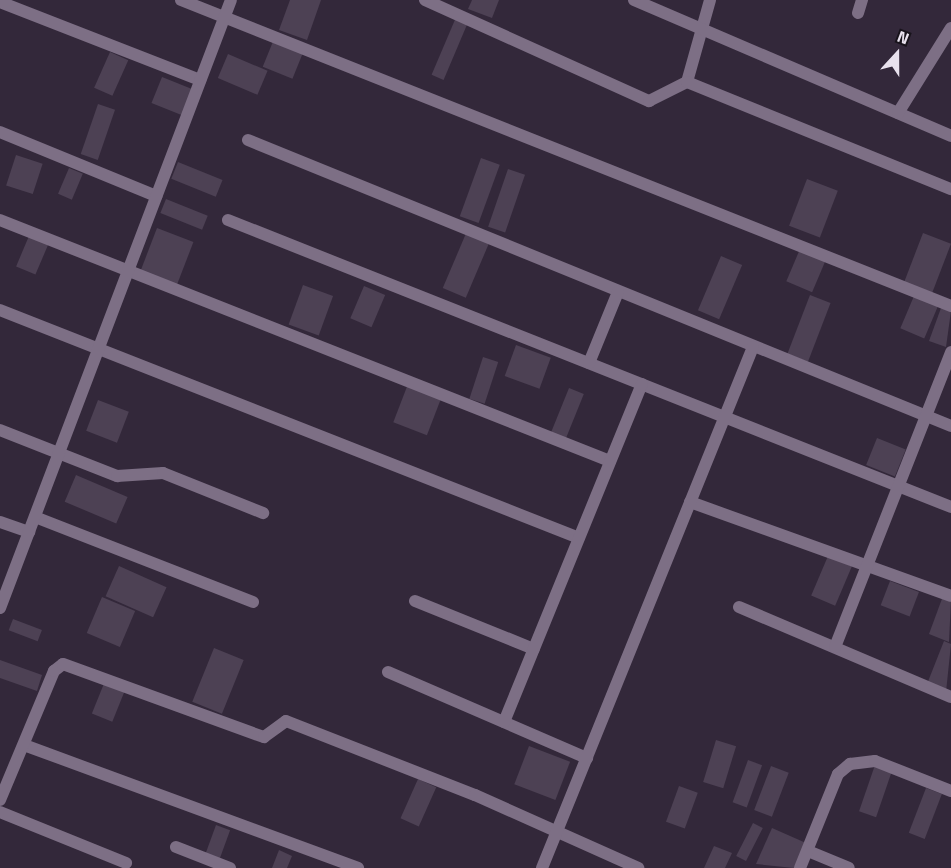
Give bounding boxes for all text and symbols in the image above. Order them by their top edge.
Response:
north arrow [867,24,927,84]
text: N [894,24,913,50]

